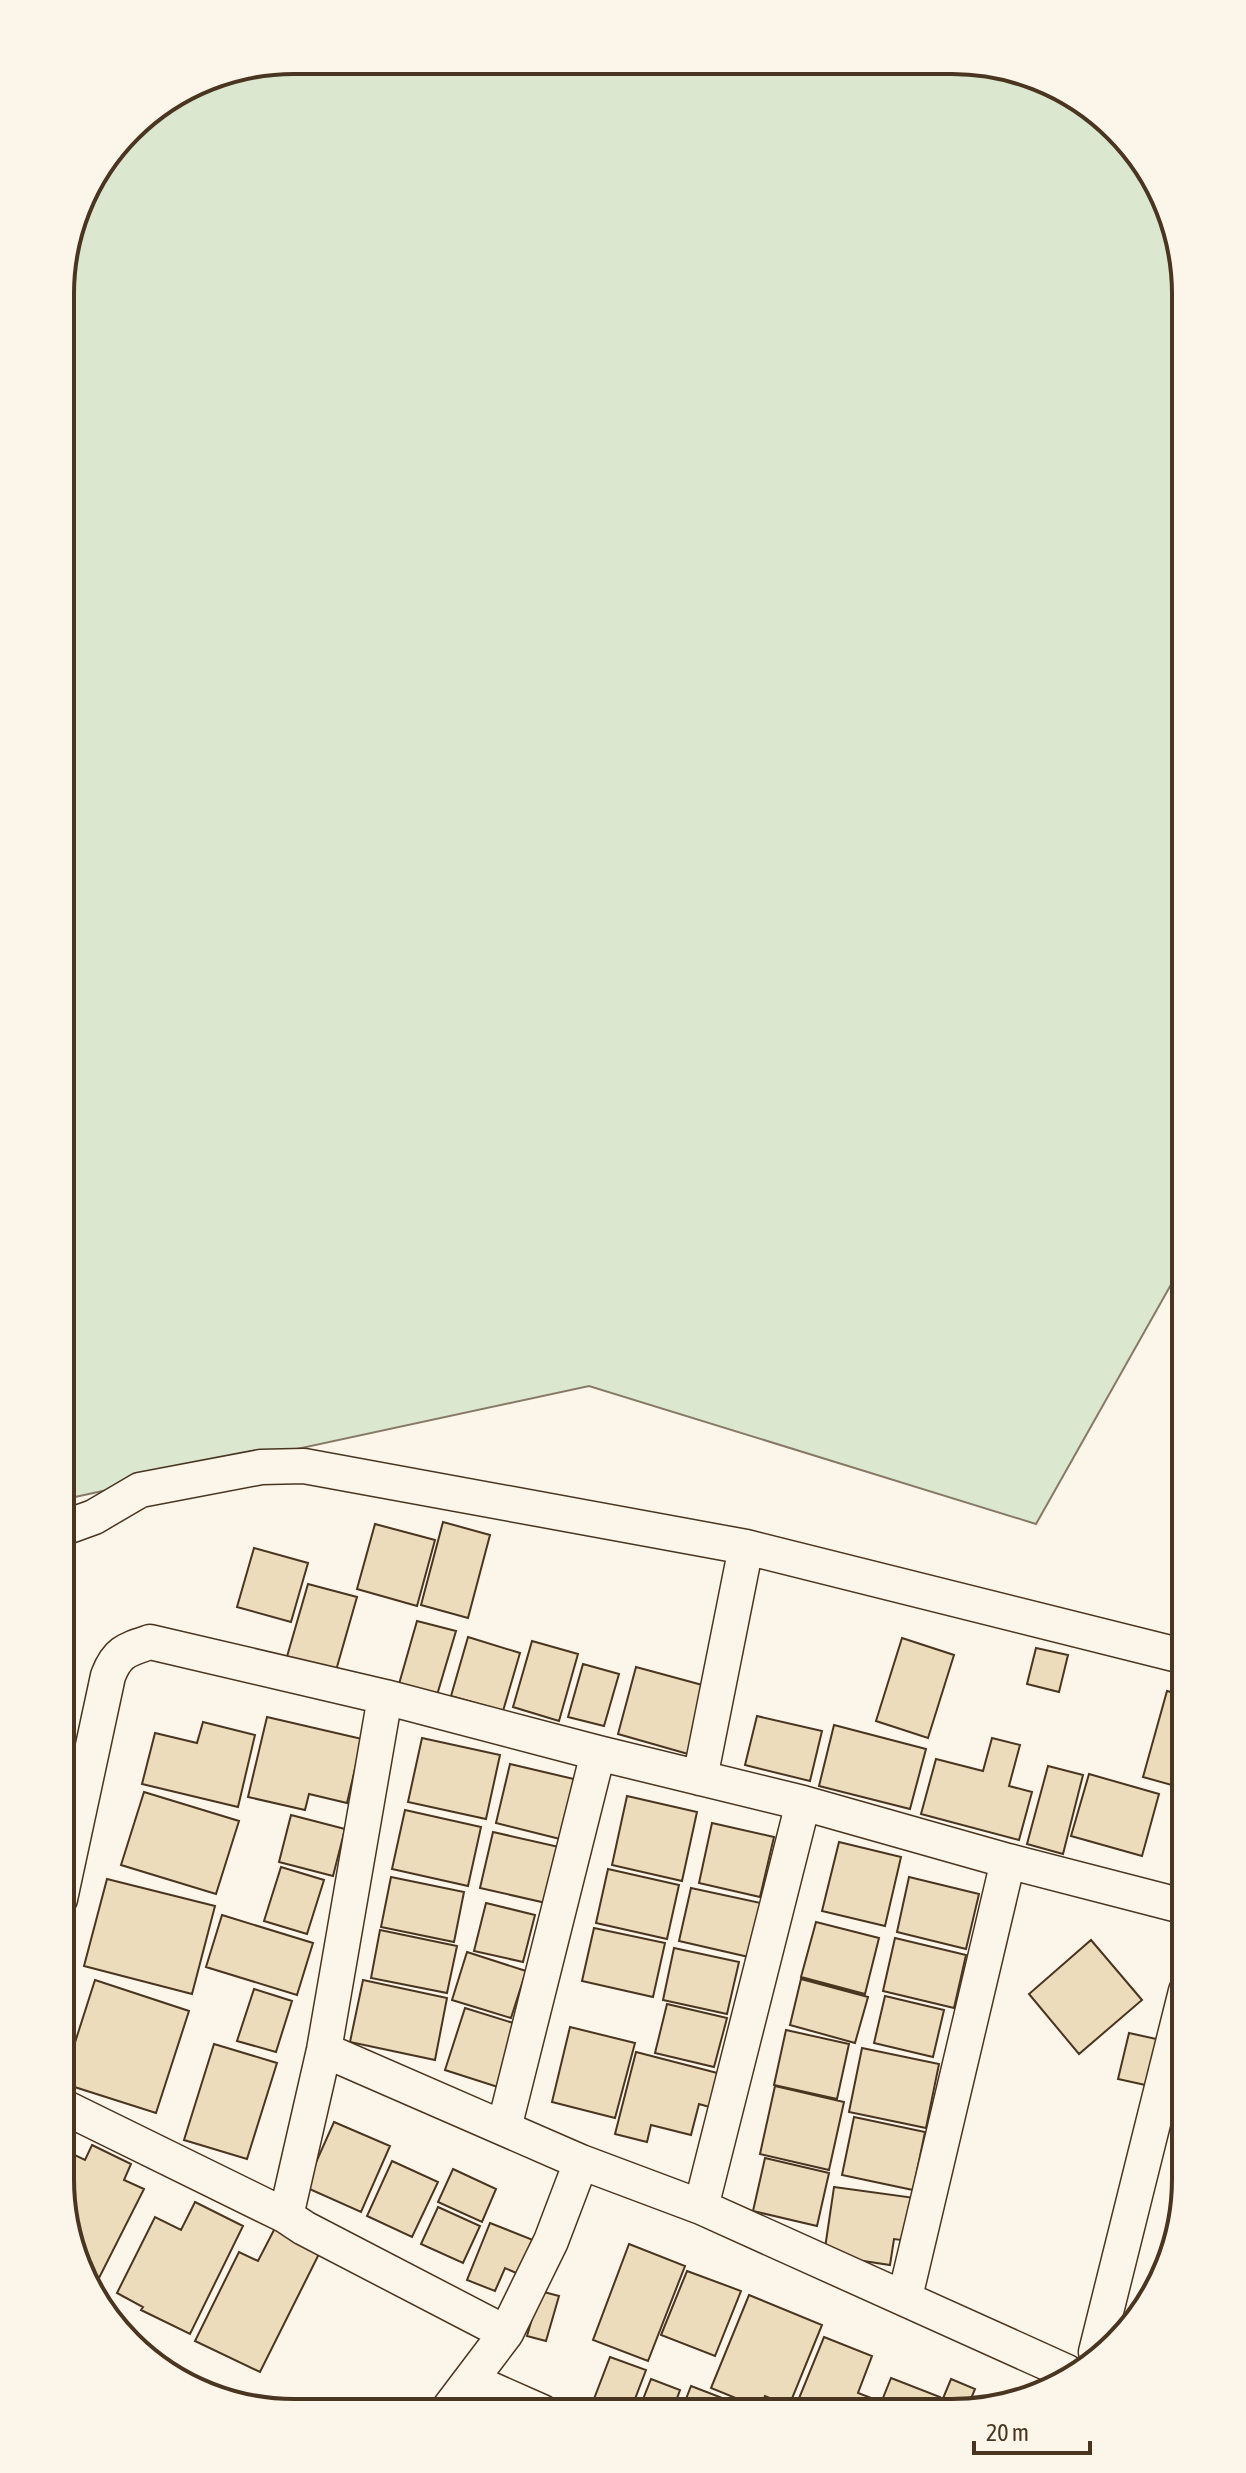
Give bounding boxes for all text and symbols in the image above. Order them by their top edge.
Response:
scale bar [974,2405,1090,2455]
text: 20 m [986,2419,1029,2446]

